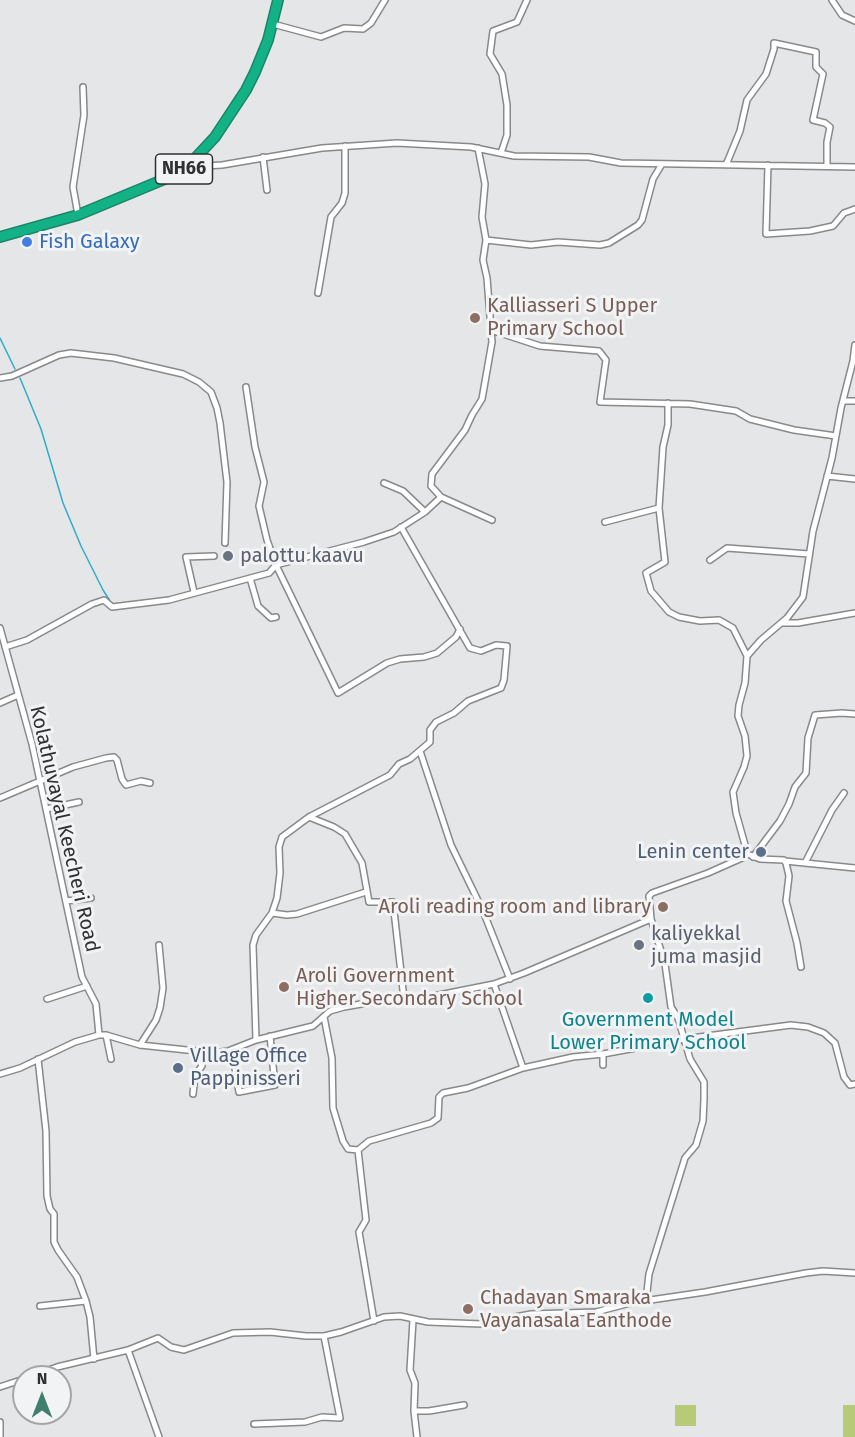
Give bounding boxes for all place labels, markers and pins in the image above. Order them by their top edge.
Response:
place label: Fish Galaxy [39,230,140,254]
marker: Fish Galaxy [20,235,34,249]
place label: Kalliasseri S Upper Primary School [487,294,657,341]
marker: Kalliasseri S Upper Primary School [468,311,482,325]
place label: palottu kaavu [240,544,364,568]
marker: palottu kaavu [221,549,235,563]
place label: Lenin center [637,840,749,864]
marker: Lenin center [754,845,768,859]
place label: Aroli reading room and library [379,895,651,919]
marker: Aroli reading room and library [656,900,670,914]
place label: kaliyekkal juma masjid [651,922,762,969]
marker: kaliyekkal juma masjid [632,938,646,952]
place label: Aroli Government Higher Secondary School [296,964,523,1011]
marker: Aroli Government Higher Secondary School [277,980,291,994]
marker: Government Model Lower Primary School [641,991,655,1005]
place label: Government Model Lower Primary School [550,1008,746,1055]
place label: Village Office Pappinisseri [190,1044,307,1091]
marker: Village Office Pappinisseri [171,1061,185,1075]
place label: Chadayan Smaraka Vayanasala Eanthode [480,1286,672,1333]
marker: Chadayan Smaraka Vayanasala Eanthode [461,1302,475,1316]

